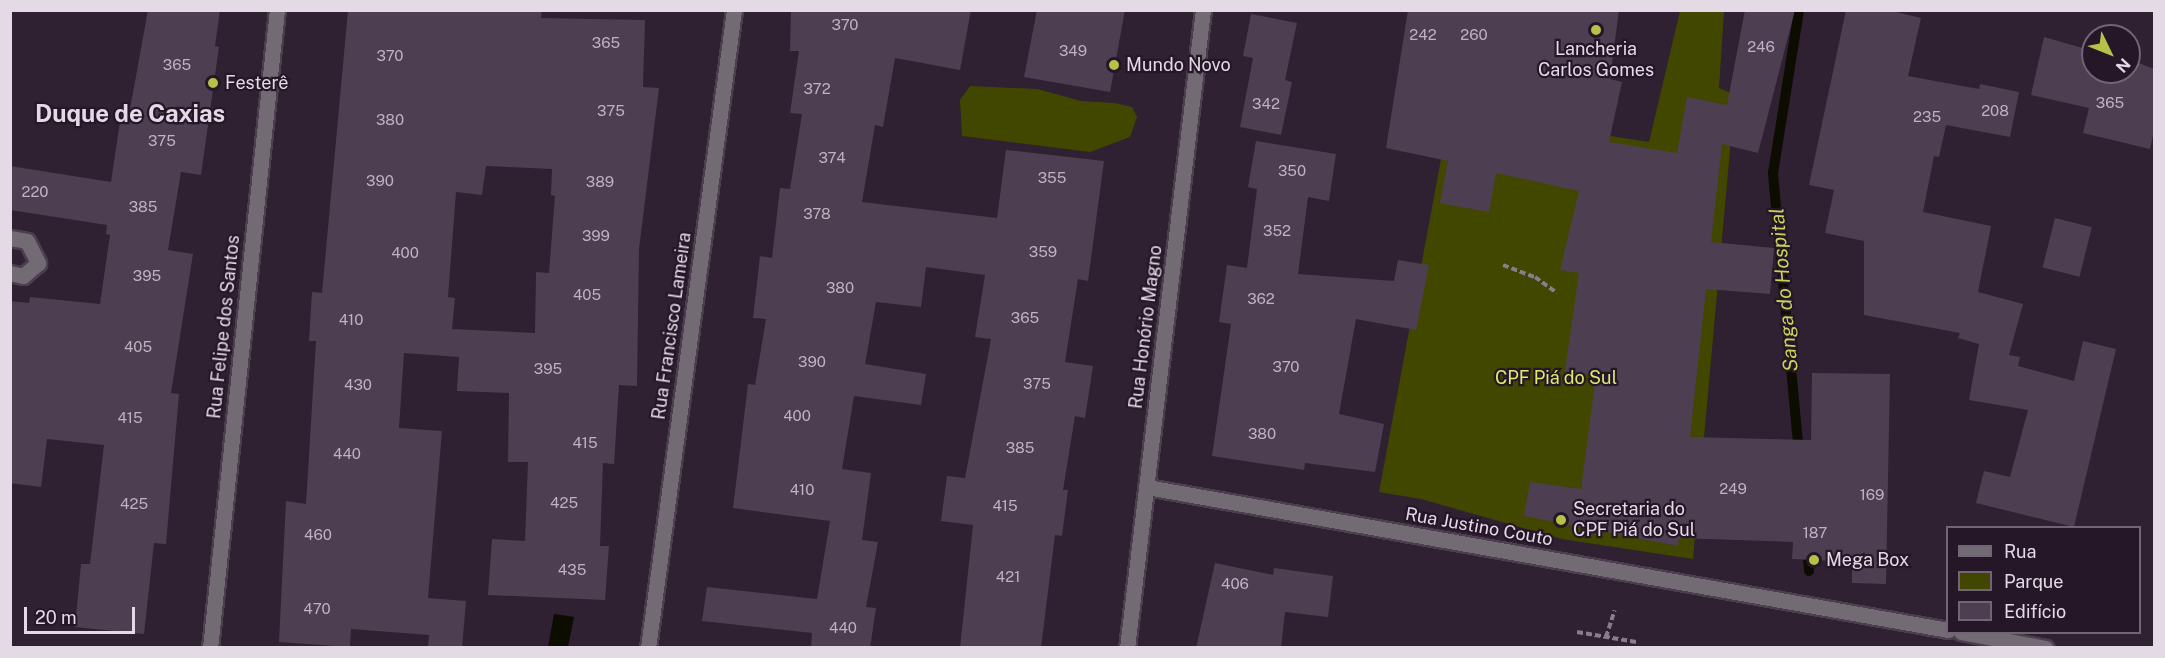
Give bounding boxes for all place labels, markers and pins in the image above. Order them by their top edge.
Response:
marker: Lancheria Carlos Gomes [1589,23,1603,37]
place label: Lancheria Carlos Gomes [1538,39,1654,82]
place label: Mundo Novo [1126,54,1231,76]
marker: Mundo Novo [1107,58,1121,72]
place label: Festerê [225,72,289,94]
marker: Festerê [206,76,220,90]
place label: Secretaria do CPF Piá do Sul [1573,499,1696,542]
marker: Secretaria do CPF Piá do Sul [1554,513,1568,527]
place label: Mega Box [1826,549,1909,571]
marker: Mega Box [1807,553,1821,567]

